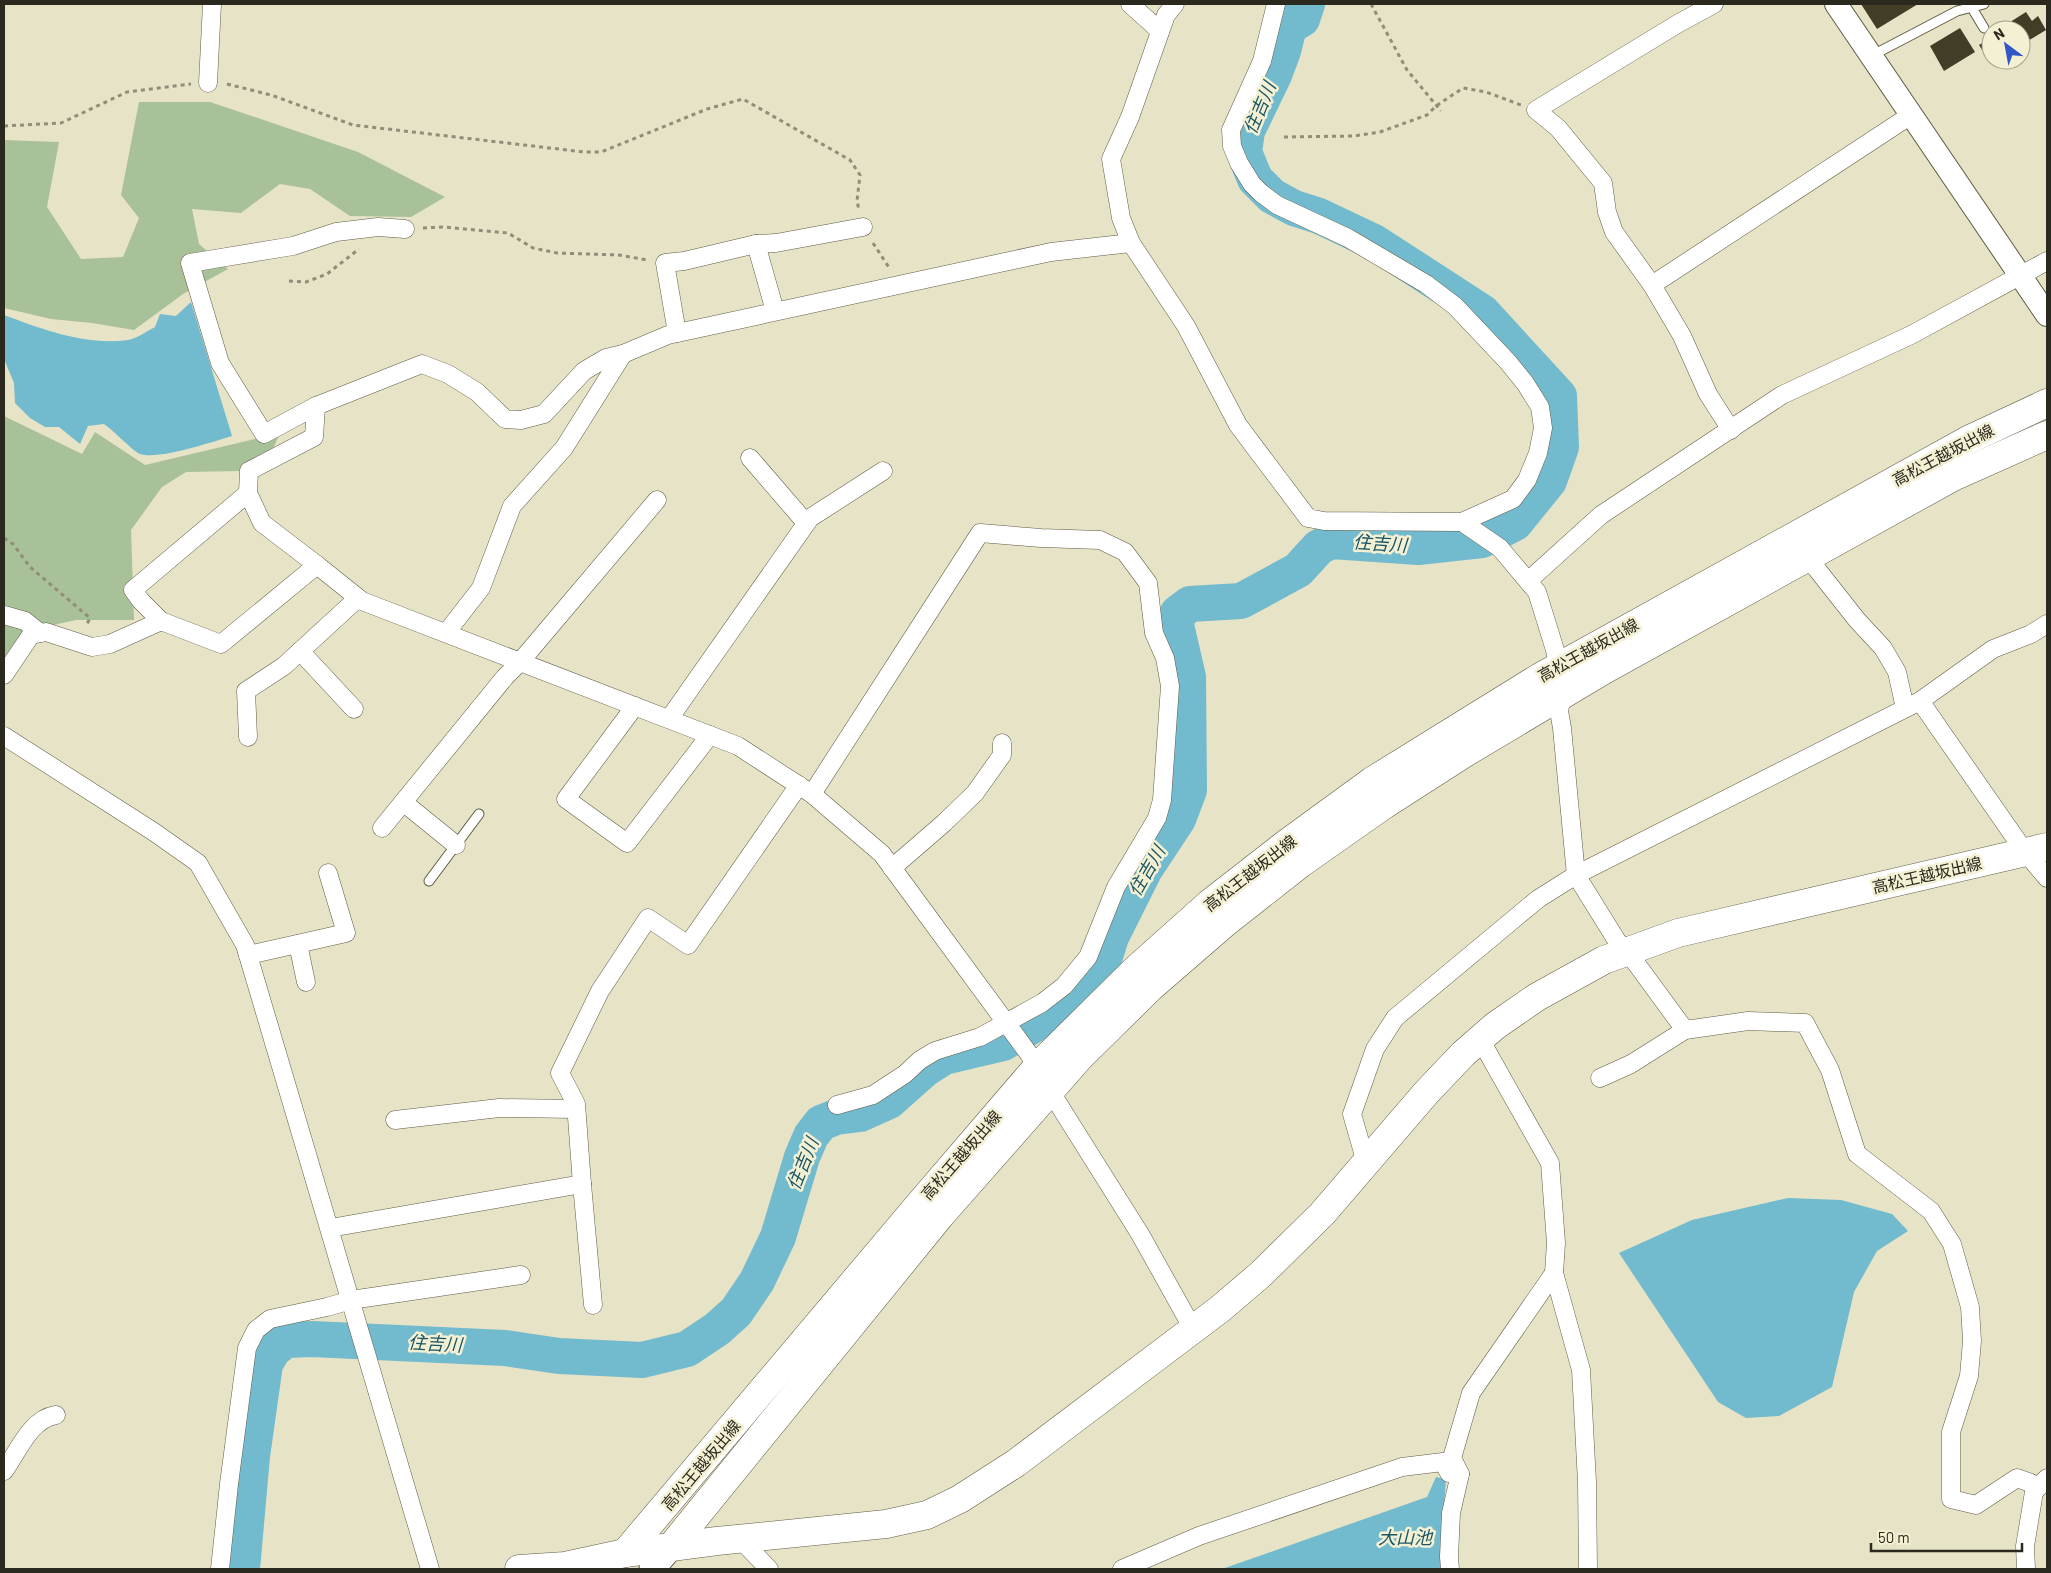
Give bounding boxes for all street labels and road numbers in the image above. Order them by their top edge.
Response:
street label: 高松王越坂出線 [1889,420,1997,489]
street label: 高松王越坂出線 [1534,614,1641,685]
street label: 高松王越坂出線 [1200,831,1300,915]
street label: 高松王越坂出線 [1870,853,1984,896]
street label: 高松王越坂出線 [917,1106,1005,1203]
street label: 高松王越坂出線 [657,1416,744,1514]

